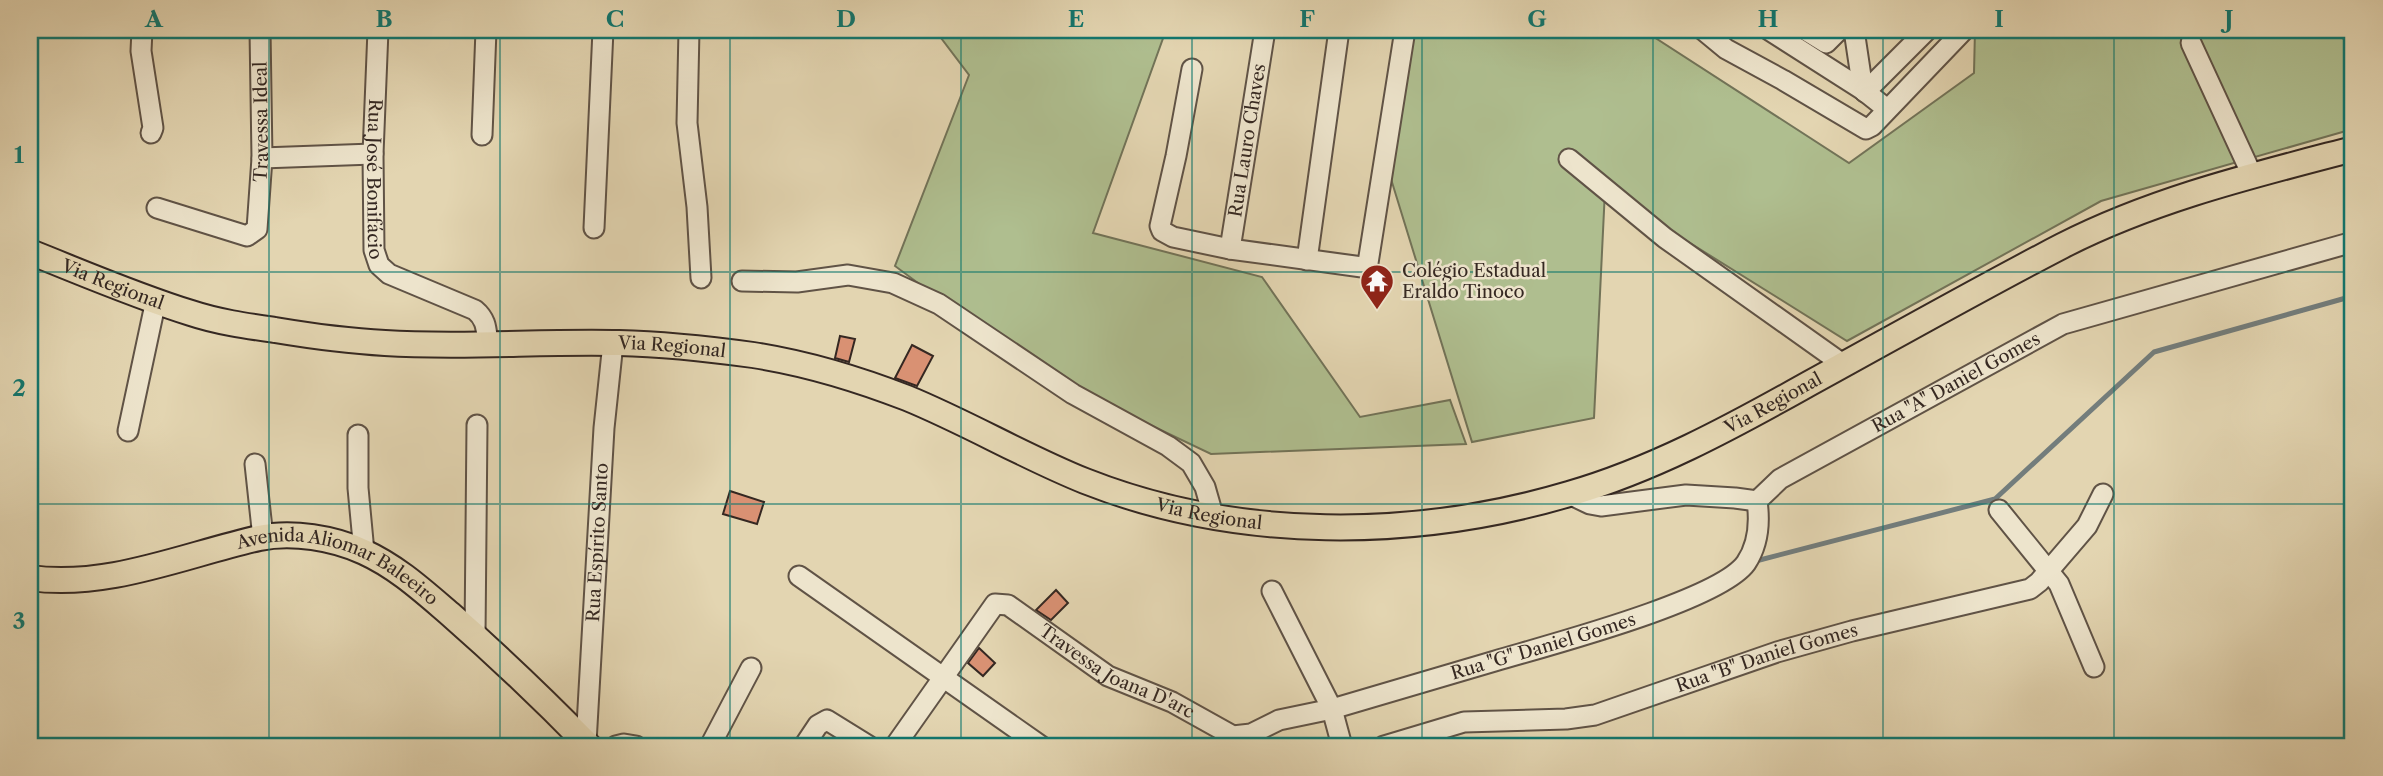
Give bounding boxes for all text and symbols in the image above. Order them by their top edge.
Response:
text: A [144,5,164,33]
text: B [375,5,393,33]
text: C [606,5,624,33]
text: D [836,5,856,33]
text: E [1068,5,1084,33]
text: F [1299,5,1315,33]
text: G [1527,5,1547,33]
text: H [1758,5,1779,33]
text: I [1994,5,2004,33]
text: J [2220,5,2234,33]
street label: Travessa Ideal [249,61,273,183]
street label: Rua Lauro Chaves [1224,62,1270,219]
street label: Rua José Bonifácio [362,98,387,262]
text: 1 [14,141,25,169]
street label: Via Regional [57,254,167,314]
place label: Colégio Estadual Eraldo Tinoco [1402,260,1546,303]
temple icon: Colégio Estadual Eraldo Tinoco [1358,262,1396,311]
street label: Rua "A" Daniel Gomes [1868,328,2044,437]
street label: Via Regional [617,332,727,362]
street label: Via Regional [1720,368,1826,439]
text: 2 [12,374,26,402]
street label: Rua Espírito Santo [582,462,613,623]
street label: Via Regional [1153,493,1263,534]
street label: Avenida Aliomar Baleeiro [233,524,443,610]
text: 3 [13,607,26,635]
street label: Rua "G" Daniel Gomes [1448,608,1638,684]
street label: Rua "B" Daniel Gomes [1673,619,1860,697]
street label: Travessa Joana D'arc [1035,620,1198,723]

